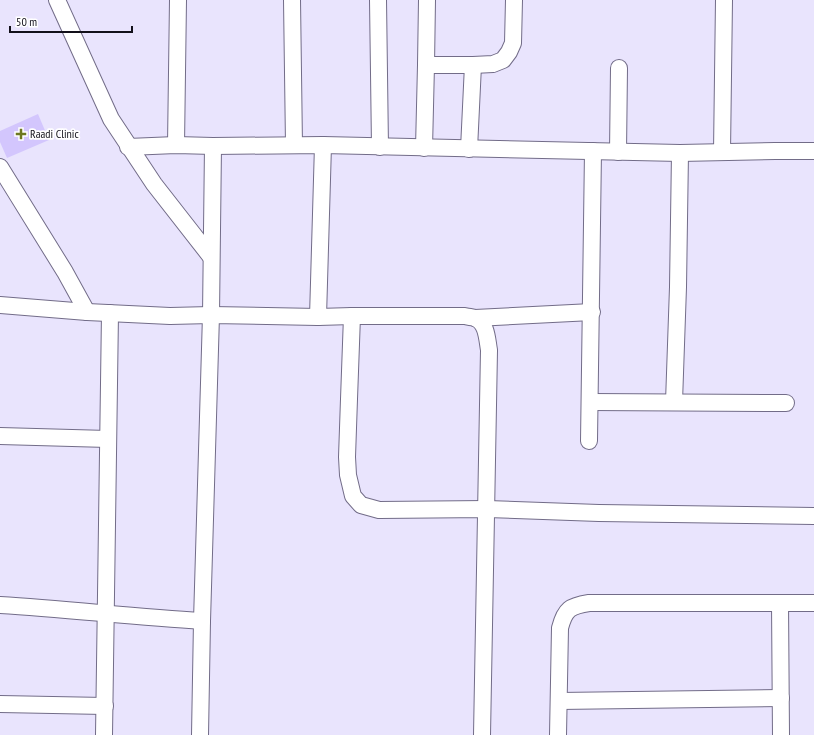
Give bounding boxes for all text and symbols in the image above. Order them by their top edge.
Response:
scale bar [10,8,132,34]
text: 50 m [16,14,37,29]
place label: Raadi Clinic [30,126,79,141]
marker: Raadi Clinic [15,128,27,140]

